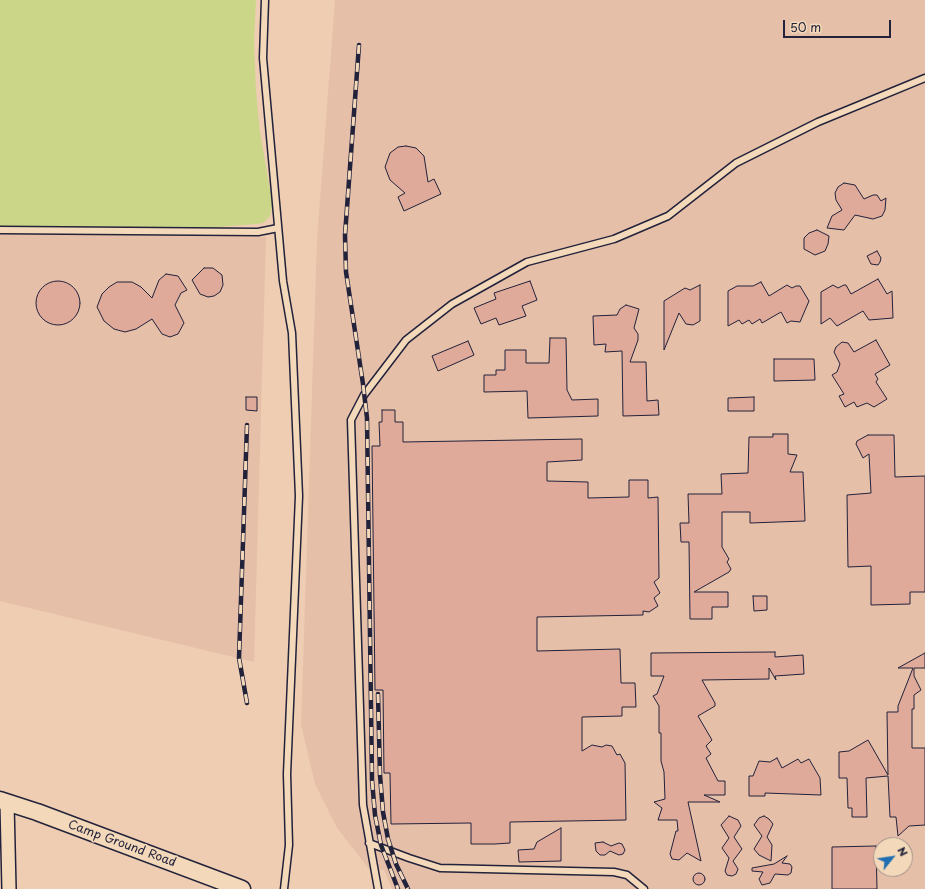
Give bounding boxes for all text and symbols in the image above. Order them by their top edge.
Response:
scale bar [785,12,893,38]
text: 50 m [790,18,821,36]
street label: Camp Ground Road [66,818,178,870]
north arrow [873,837,913,877]
text: N [893,843,913,859]

